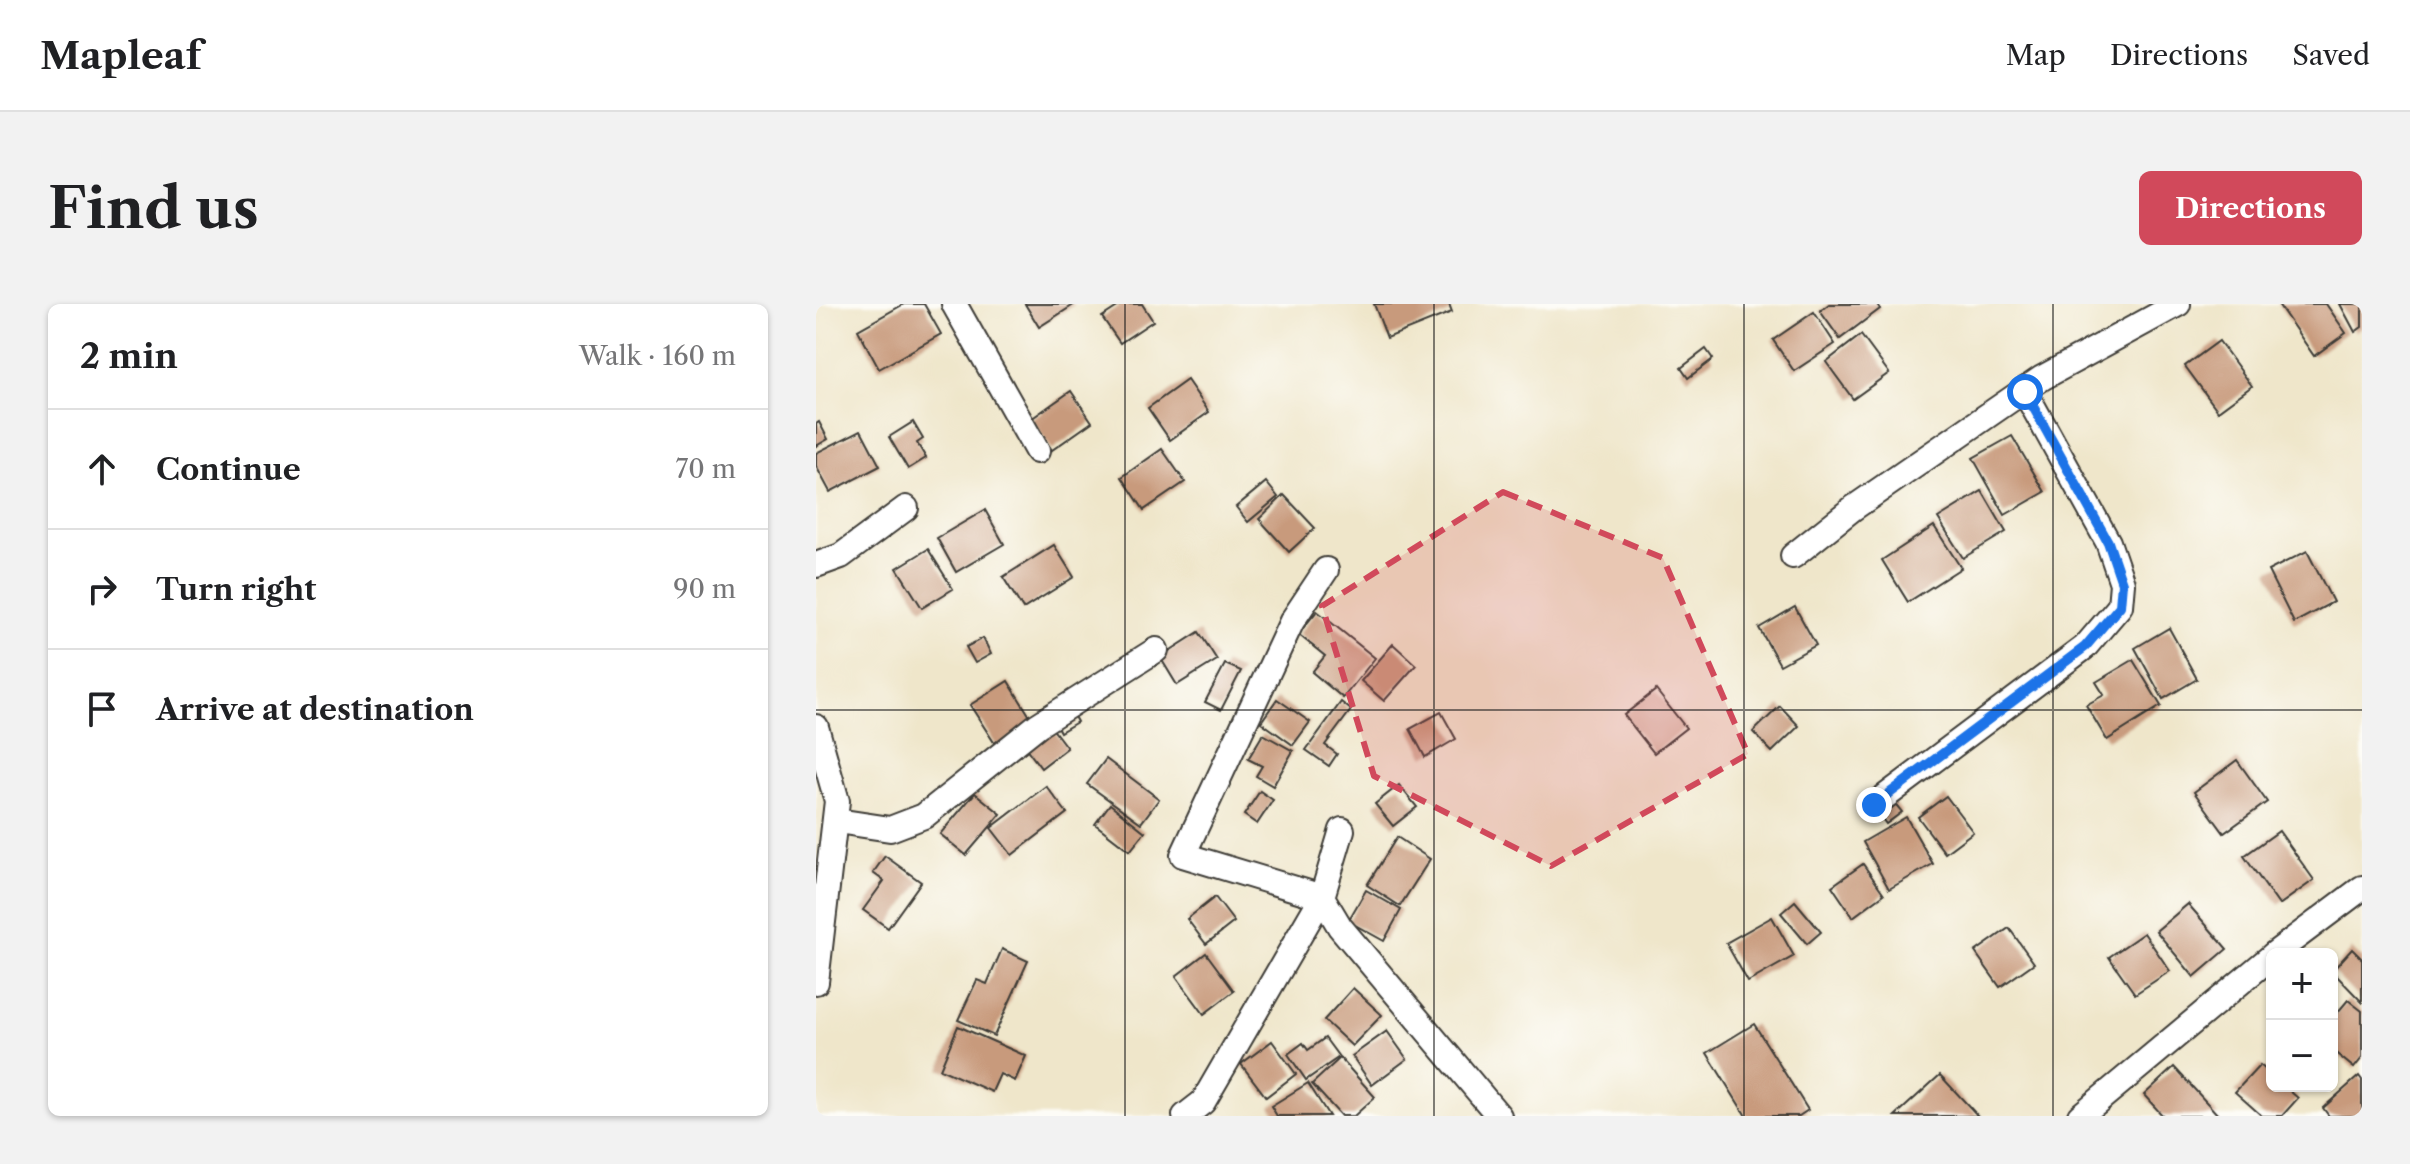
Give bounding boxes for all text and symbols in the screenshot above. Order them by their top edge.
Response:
text: Mapleaf [40,32,202,79]
text: Map [2006,38,2066,72]
text: Directions [2110,38,2248,72]
text: Saved [2292,38,2370,72]
button: Directions [2139,171,2362,245]
text: Find us [48,174,259,243]
text: 2 min [80,335,178,377]
text: Walk · 160 m [579,340,736,372]
route start [2007,374,2043,410]
icon: ahead [80,447,124,491]
text: Continue [156,451,301,488]
text: 70 m [676,453,736,485]
icon: right [80,567,124,611]
text: Turn right [156,571,316,608]
text: 90 m [673,573,736,605]
icon: arrive [80,687,124,731]
text: Arrive at destination [156,691,474,728]
route end [1856,787,1892,823]
map controls [2266,948,2338,1092]
button: + [2266,948,2338,1020]
button: − [2266,1020,2338,1092]

